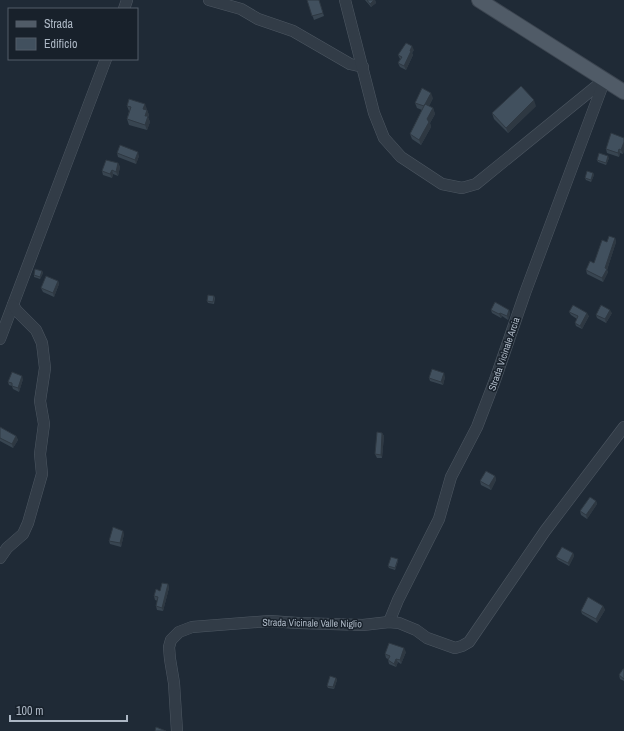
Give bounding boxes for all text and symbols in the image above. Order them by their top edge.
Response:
legend [8,8,138,60]
text: Strada [44,16,74,32]
text: Edificio [44,36,77,52]
street label: Strada Vicinale Arcia [485,315,523,392]
street label: Strada Vicinale Valle Niglio [262,616,362,630]
scale bar [10,697,127,723]
text: 100 m [16,703,43,719]

